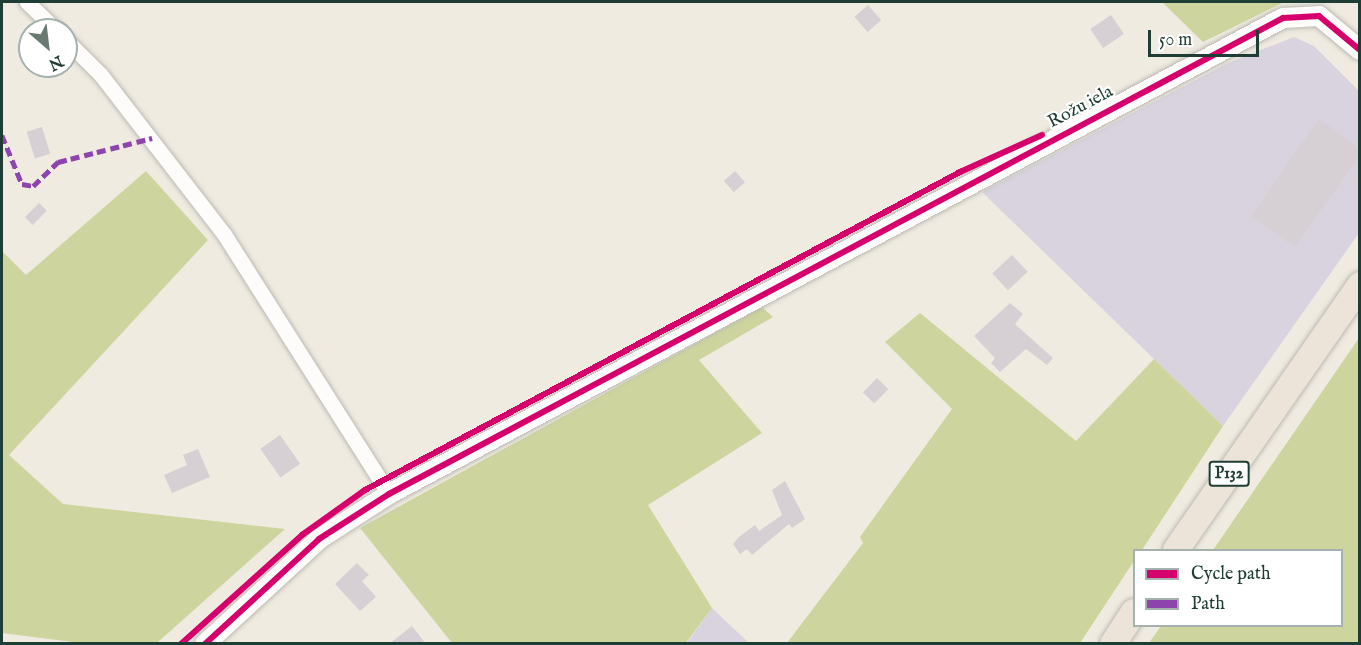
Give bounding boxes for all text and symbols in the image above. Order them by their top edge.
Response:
north arrow [18,18,78,78]
scale bar [1151,18,1262,56]
text: 50 m [1159,29,1192,52]
text: N [45,50,66,74]
street label: Rožu iela [1045,82,1117,134]
road number: P132 [1208,461,1250,487]
legend [1133,549,1343,627]
text: Cycle path [1191,563,1271,586]
text: Path [1191,593,1225,616]

